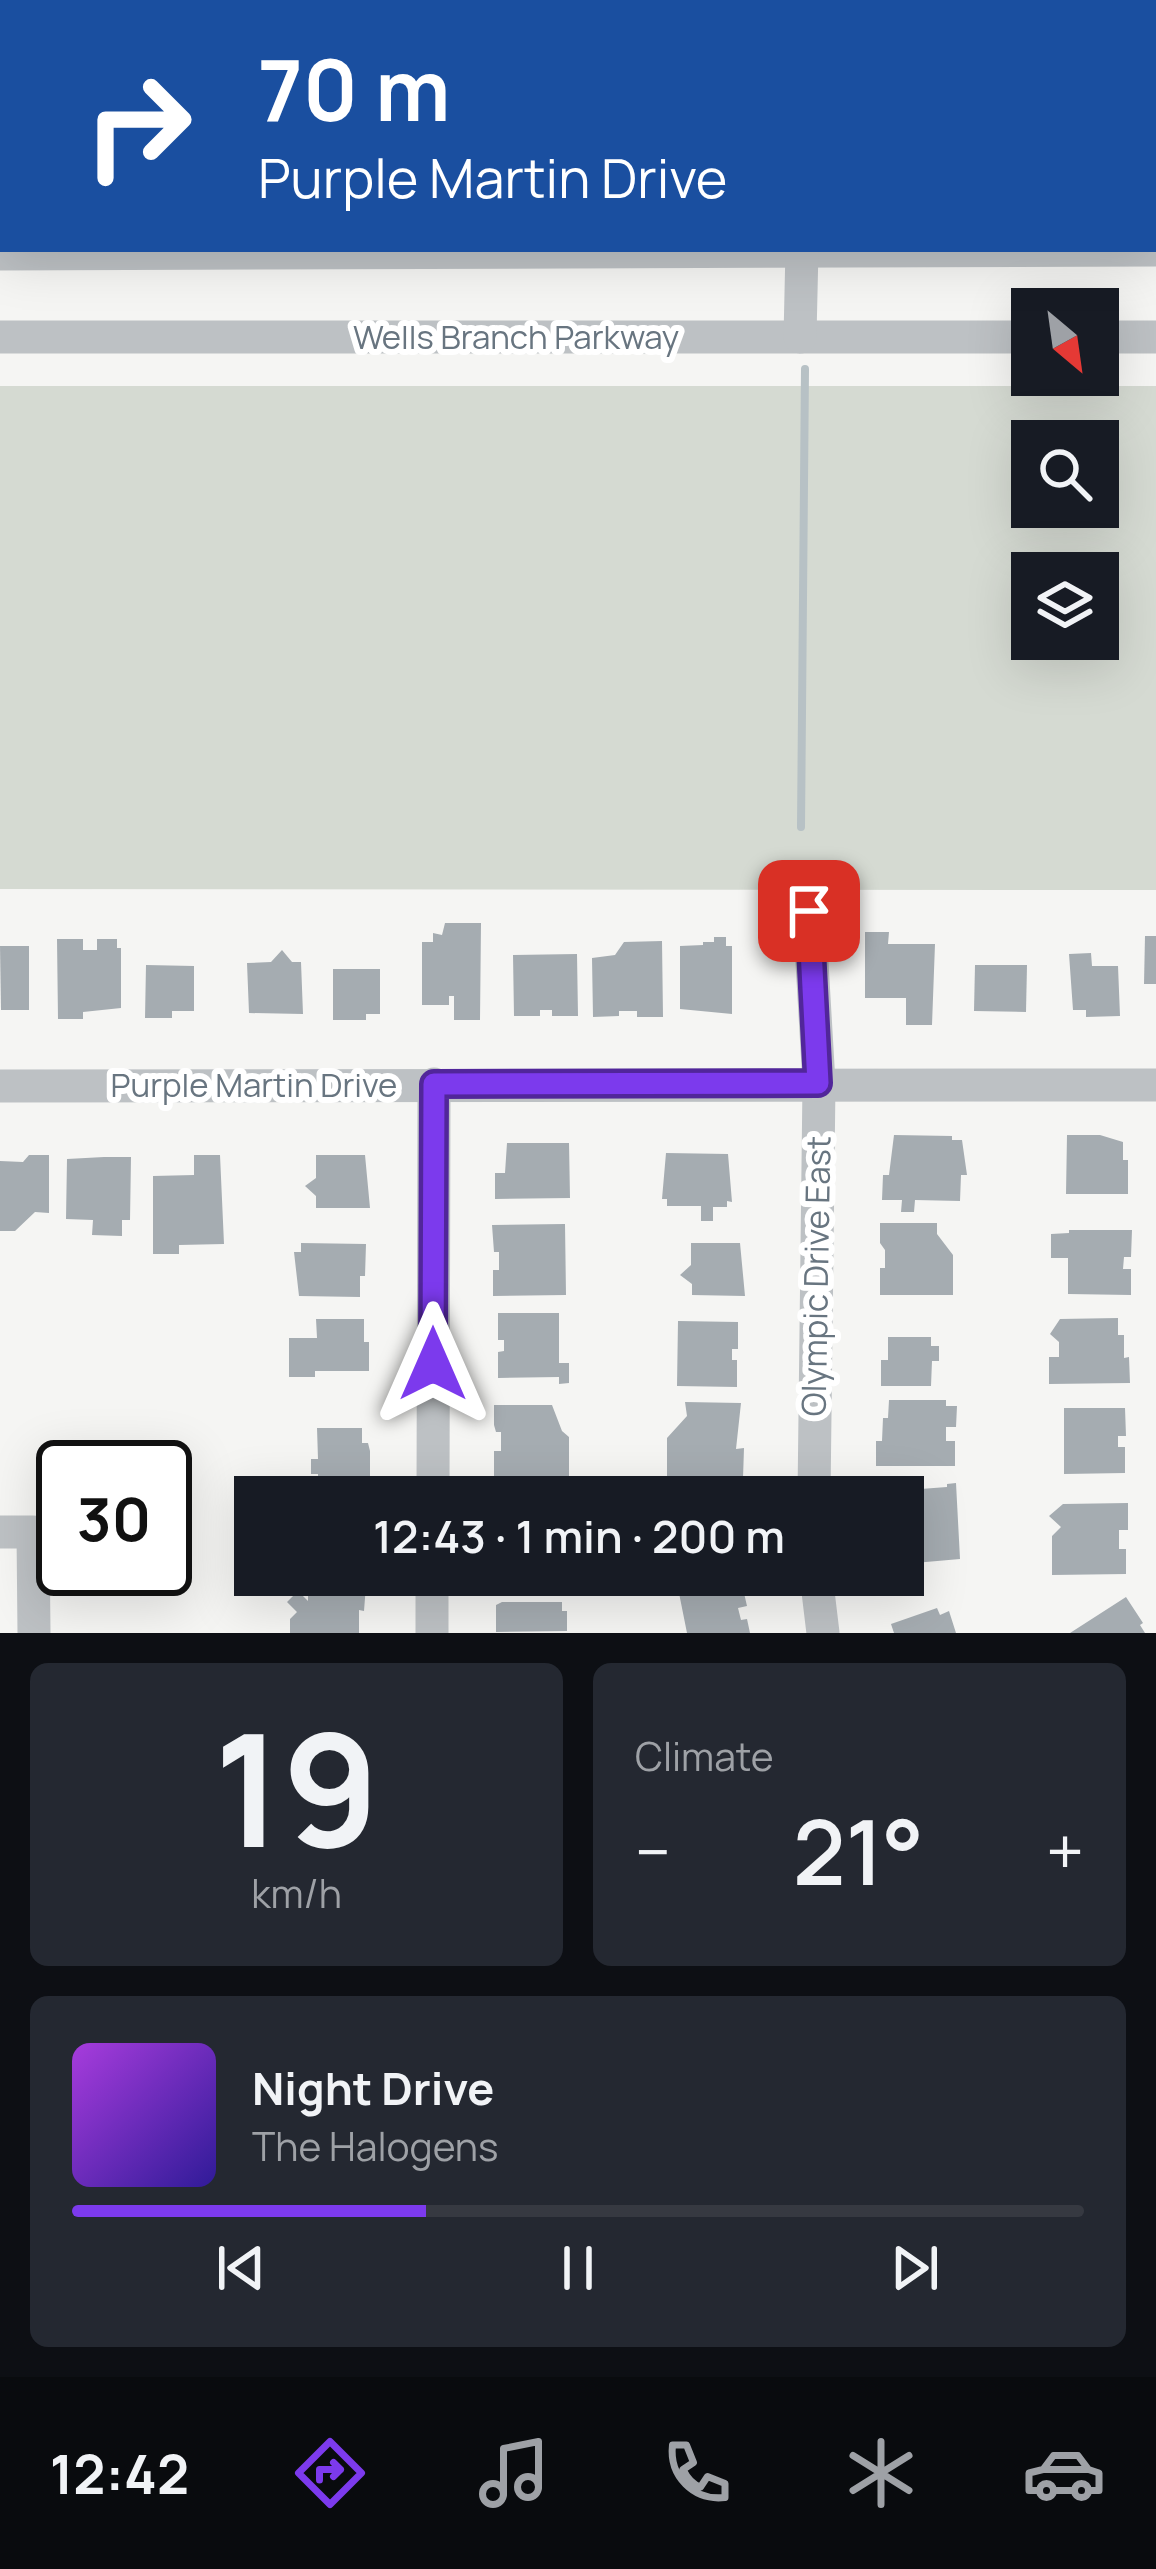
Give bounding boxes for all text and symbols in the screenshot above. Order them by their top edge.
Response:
text: 70 m [258,31,450,146]
icon: right [60,48,216,204]
text: Purple Martin Drive [258,140,727,214]
north arrow [1011,288,1119,396]
map controls [1011,288,1119,660]
street label: Wells Branch Parkway [353,314,679,359]
button: search [1011,420,1119,528]
button: layers [1011,552,1119,660]
pin [758,860,860,962]
icon: arrive [776,878,842,944]
street label: Purple Martin Drive [111,1062,397,1107]
street label: Olympic Drive East [791,1135,840,1417]
position arrow [370,1301,496,1427]
speed limit sign: 30 [36,1440,192,1596]
text: 12:43 · 1 min · 200 m [373,1505,785,1567]
text: 19 [214,1681,379,1894]
text: Climate [635,1729,774,1783]
text: 21° [793,1789,924,1912]
text: − [635,1806,671,1896]
text: + [1046,1806,1084,1896]
text: km/h [251,1866,342,1920]
text: Night Drive [252,2057,494,2119]
text: The Halogens [252,2119,499,2173]
icon: previous [208,2235,274,2301]
icon: pause [545,2235,611,2301]
icon: next [882,2235,948,2301]
icon: directions [288,2431,372,2515]
icon: music [472,2431,556,2515]
icon: phone [655,2431,739,2515]
icon: climate [839,2431,923,2515]
icon: car [1022,2431,1106,2515]
text: 12:42 [50,2436,189,2510]

